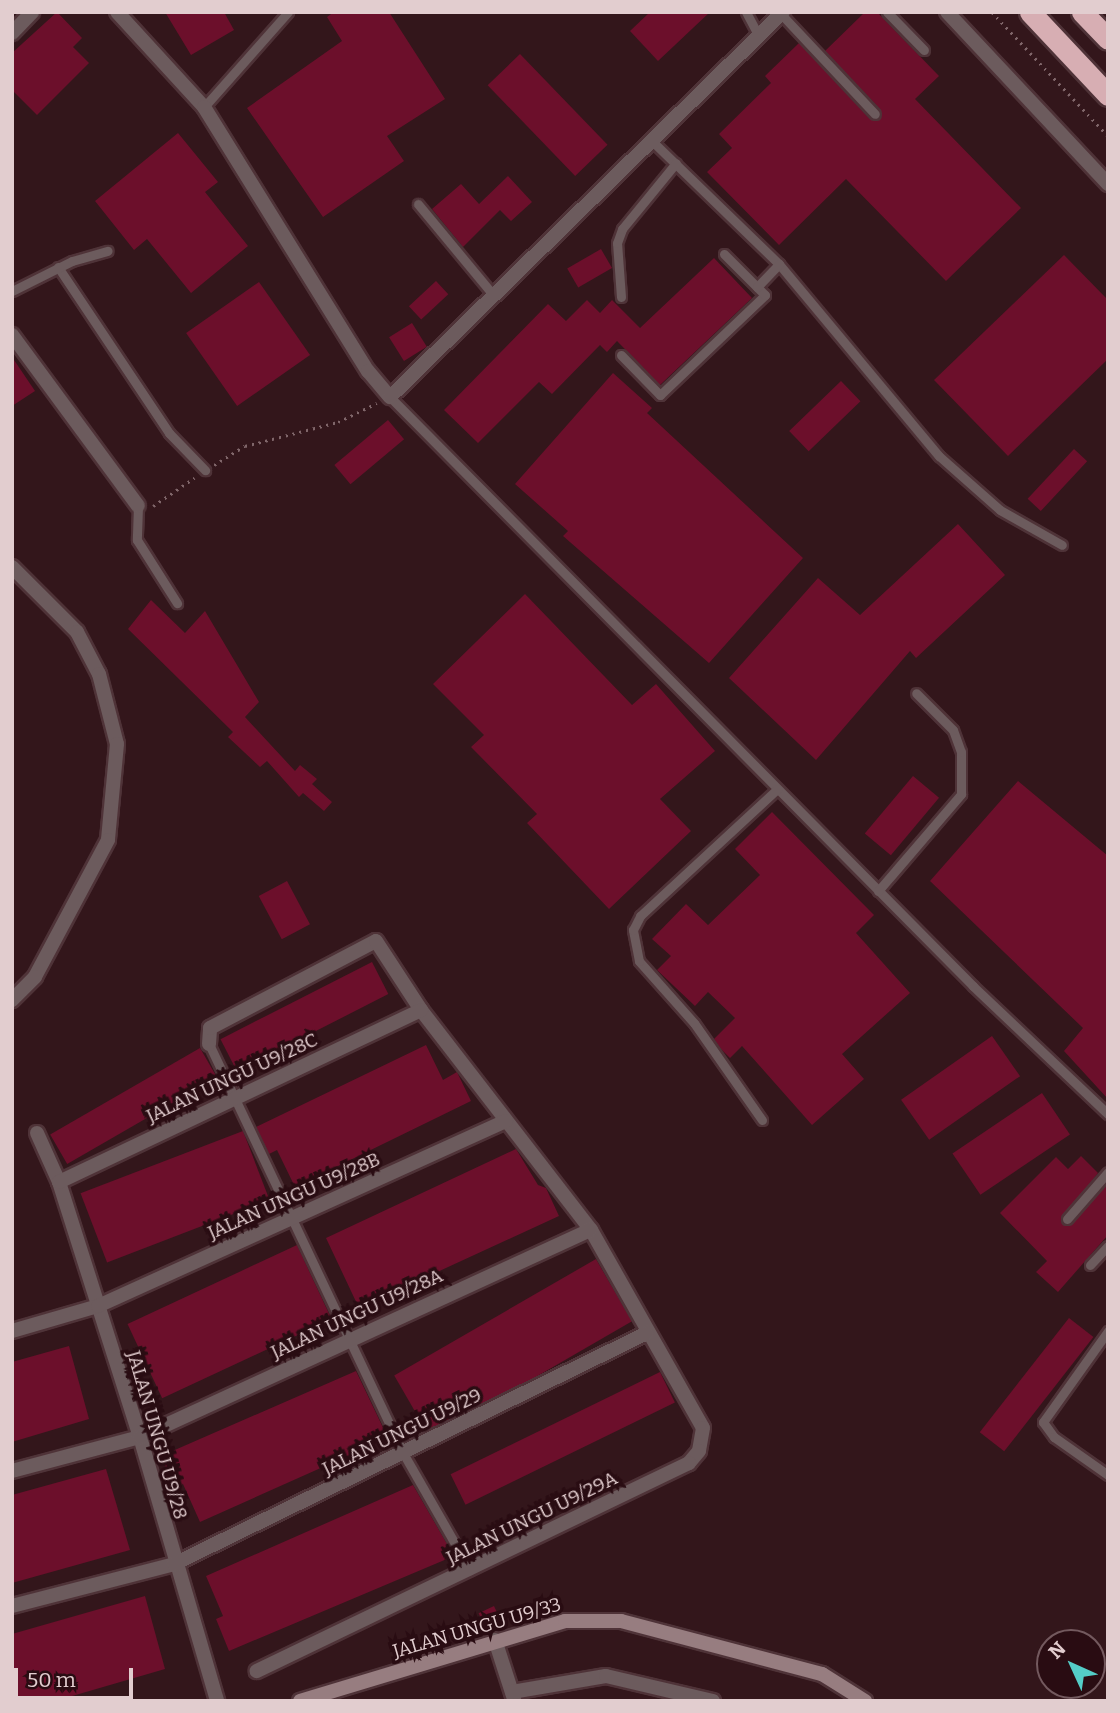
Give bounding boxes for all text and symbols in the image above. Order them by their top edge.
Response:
street label: JALAN UNGU U9/28C [143,1028,321,1128]
street label: JALAN UNGU U9/28B [204,1148,384,1244]
street label: JALAN UNGU U9/28A [267,1264,447,1364]
street label: JALAN UNGU U9/28 [122,1348,192,1522]
street label: JALAN UNGU U9/29 [319,1384,485,1480]
street label: JALAN UNGU U9/29A [443,1467,621,1569]
street label: JALAN UNGU U9/33 [390,1593,564,1663]
north arrow [1036,1629,1106,1699]
text: N [1044,1637,1071,1664]
scale bar [18,1654,136,1698]
text: 50 m [27,1667,76,1693]

